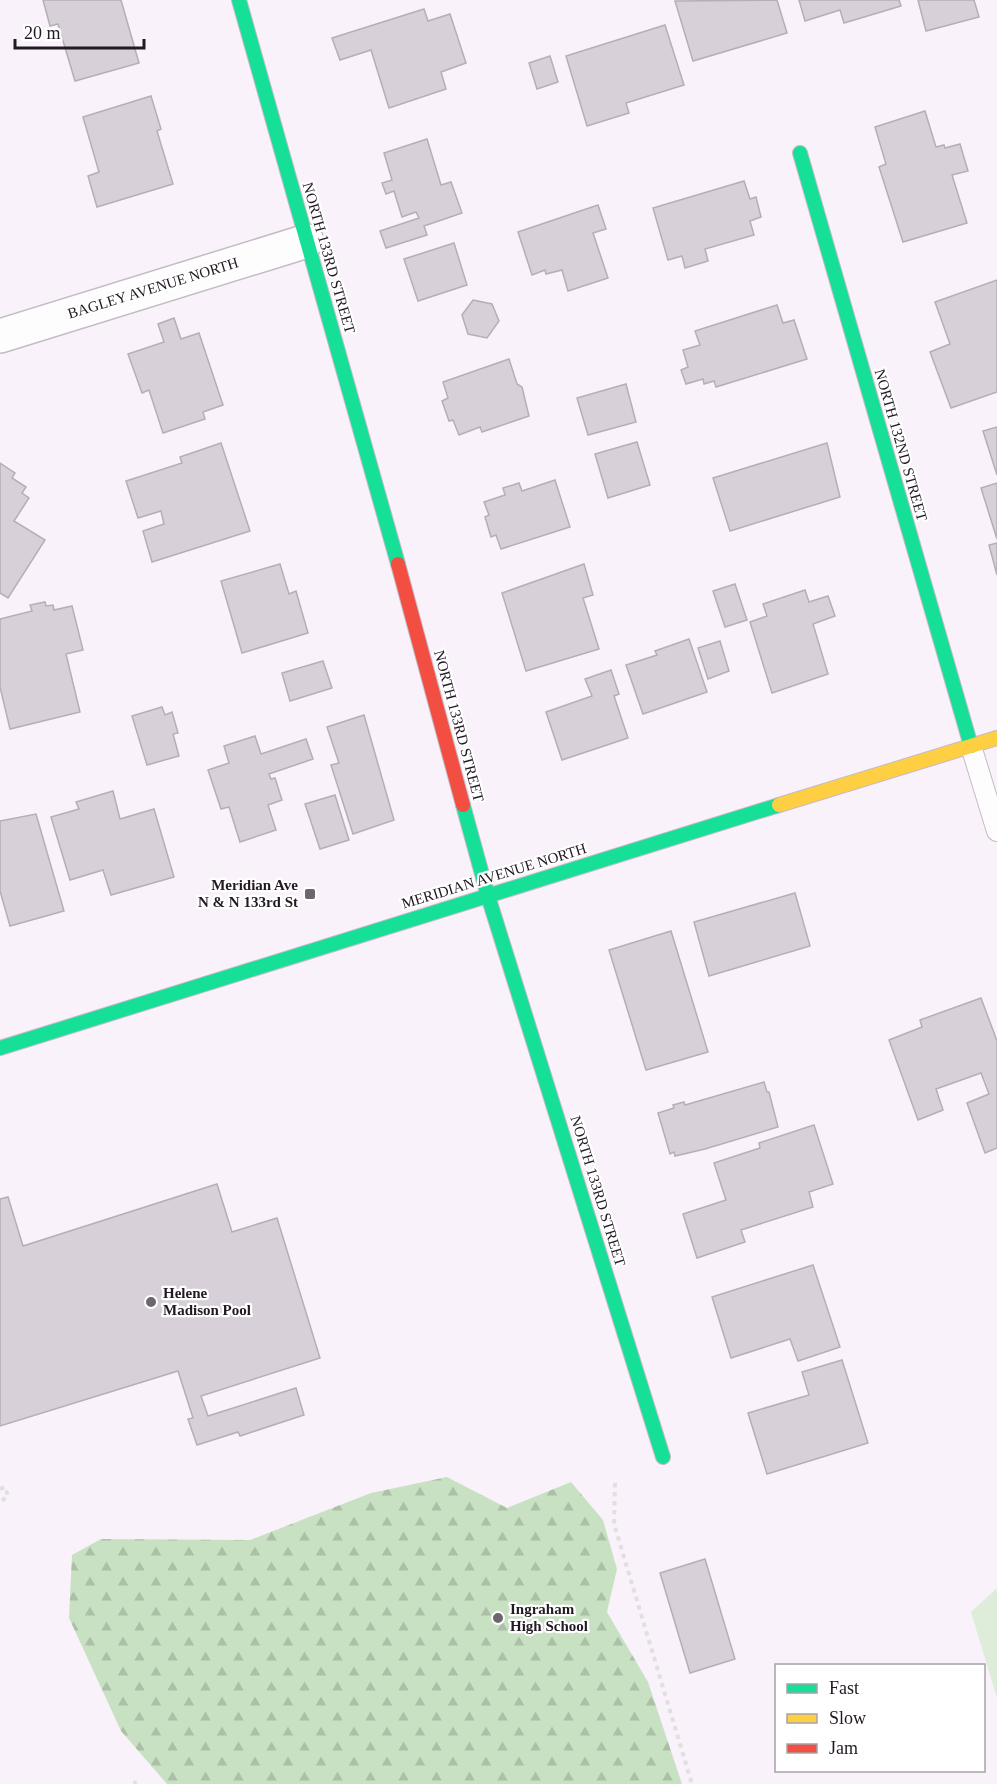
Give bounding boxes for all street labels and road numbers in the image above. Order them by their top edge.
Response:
street label: NORTH 133RD STREET [300,181,358,335]
street label: BAGLEY AVENUE NORTH [66,254,240,322]
street label: NORTH 132ND STREET [872,367,930,523]
street label: NORTH 133RD STREET [431,648,487,804]
street label: MERIDIAN AVENUE NORTH [400,840,588,912]
street label: NORTH 133RD STREET [567,1114,629,1268]

